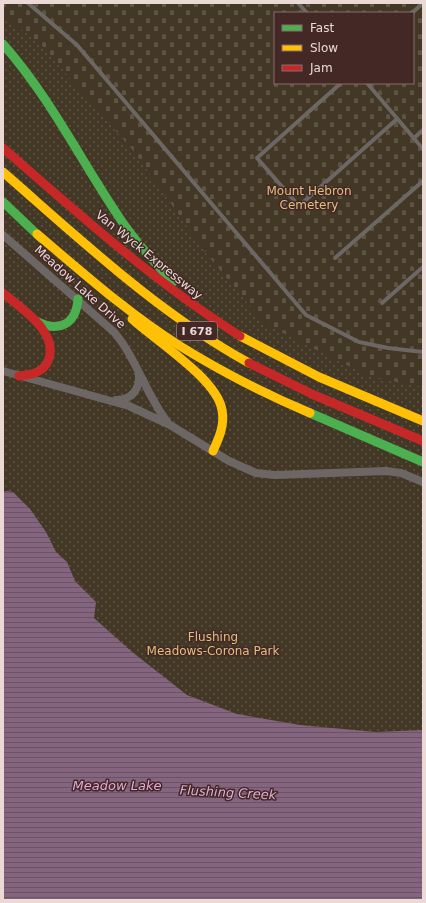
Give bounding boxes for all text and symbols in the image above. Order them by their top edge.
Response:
legend [274,12,414,84]
text: Fast [310,21,334,35]
text: Slow [310,41,338,55]
text: Jam [309,61,333,75]
park label: Mount Hebron Cemetery [266,184,352,212]
street label: Van Wyck Expressway [93,208,205,302]
street label: Meadow Lake Drive [32,243,128,331]
road number: I 678 [177,322,217,340]
park label: Flushing Meadows-Corona Park [147,630,279,658]
water label: Meadow Lake [73,778,161,793]
water label: Flushing Creek [179,782,277,803]

